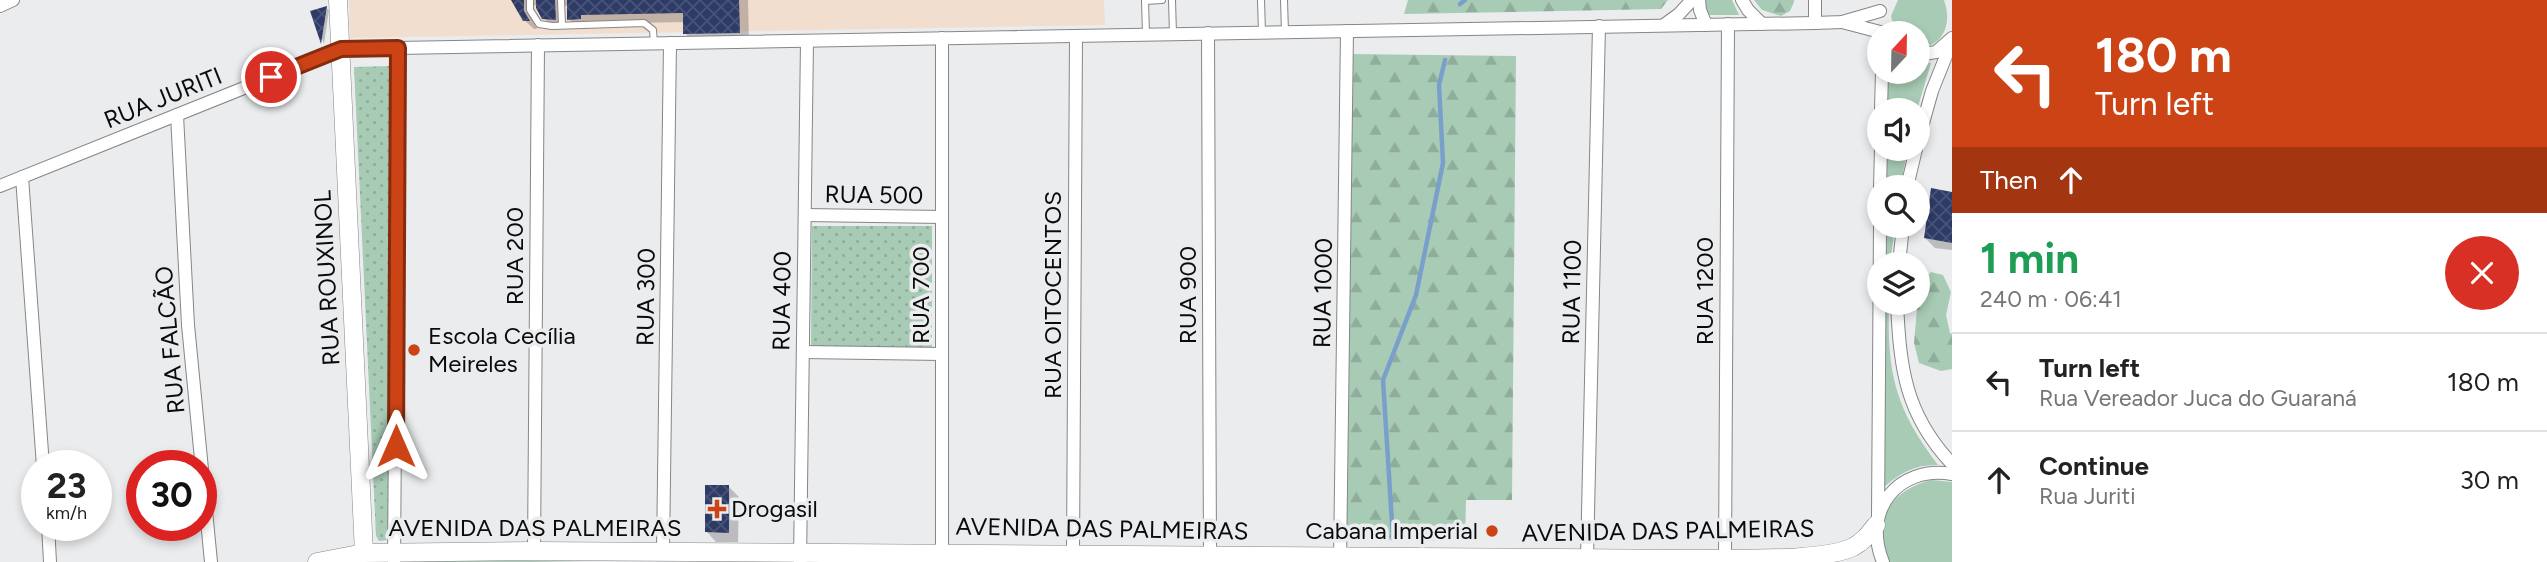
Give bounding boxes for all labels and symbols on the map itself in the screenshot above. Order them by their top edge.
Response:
north arrow [1867,21,1930,84]
pin [241,47,301,107]
street label: RUA JURITI [100,61,226,134]
street label: RUA 500 [824,179,924,210]
street label: RUA ROUXINOL [307,189,346,367]
street label: RUA OITOCENTOS [1038,191,1067,399]
street label: RUA 200 [500,207,529,305]
street label: RUA 1200 [1690,237,1719,345]
street label: RUA 1000 [1307,238,1338,348]
street label: RUA 1100 [1556,239,1587,345]
street label: RUA 700 [906,246,935,344]
street label: RUA 900 [1173,246,1202,344]
street label: RUA 300 [630,248,661,346]
street label: RUA 400 [766,251,797,351]
street label: RUA FALCÃO [149,265,190,415]
place label: Escola Cecília Meireles [428,321,576,378]
marker: Escola Cecília Meireles [406,342,422,358]
position arrow [359,409,433,483]
speed limit sign: 30 [126,450,217,541]
place label: Drogasil [731,494,818,523]
marker: Drogasil [709,501,725,517]
street label: AVENIDA DAS PALMEIRAS [955,511,1249,546]
street label: AVENIDA DAS PALMEIRAS [389,513,681,542]
street label: AVENIDA DAS PALMEIRAS [1521,513,1815,548]
place label: Cabana Imperial [1305,516,1478,545]
marker: Cabana Imperial [1484,523,1500,539]

